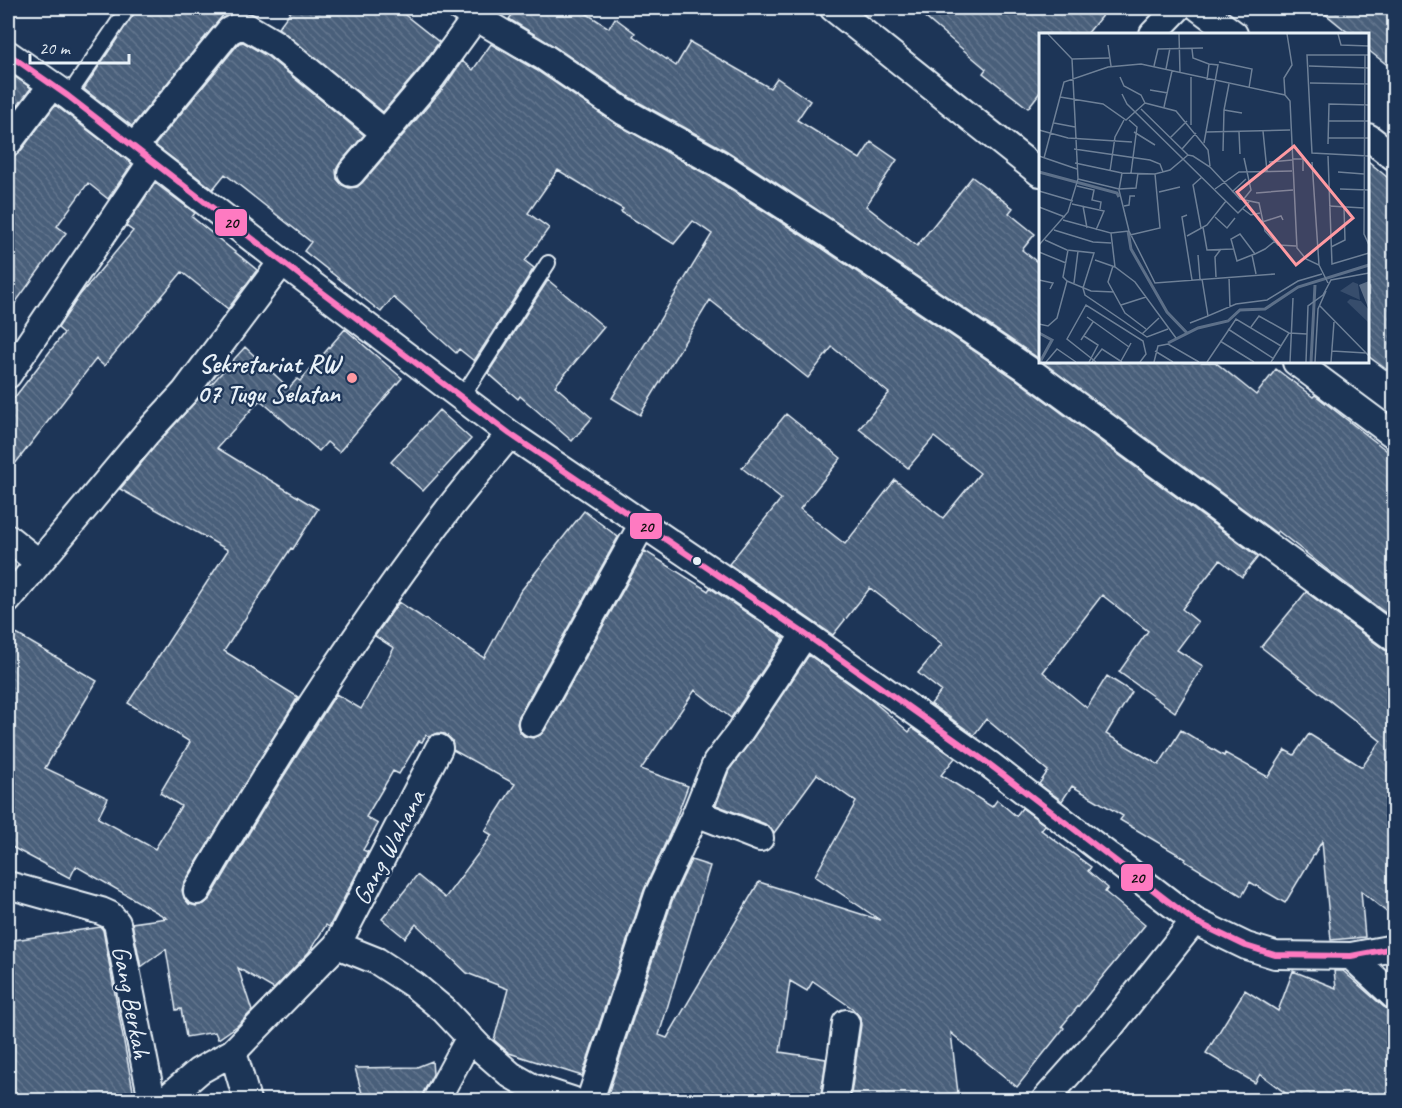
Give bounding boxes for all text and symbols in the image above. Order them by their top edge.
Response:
scale bar [30,27,129,65]
inset map [1039,33,1369,363]
text: 20 m [39,37,72,59]
line badge: 20 [214,208,248,237]
text: 20 [224,213,240,233]
place label: Sekretariat RW 07 Tugu Selatan [197,347,343,410]
marker: Sekretariat RW 07 Tugu Selatan [345,371,359,385]
line badge: 20 [629,512,663,540]
text: 20 [639,517,655,537]
unlabelled marker [691,555,703,567]
street label: Gang Wahana [344,782,433,911]
line badge: 20 [1120,863,1154,892]
text: 20 [1130,868,1146,888]
street label: Gang Berkah [104,943,159,1063]

